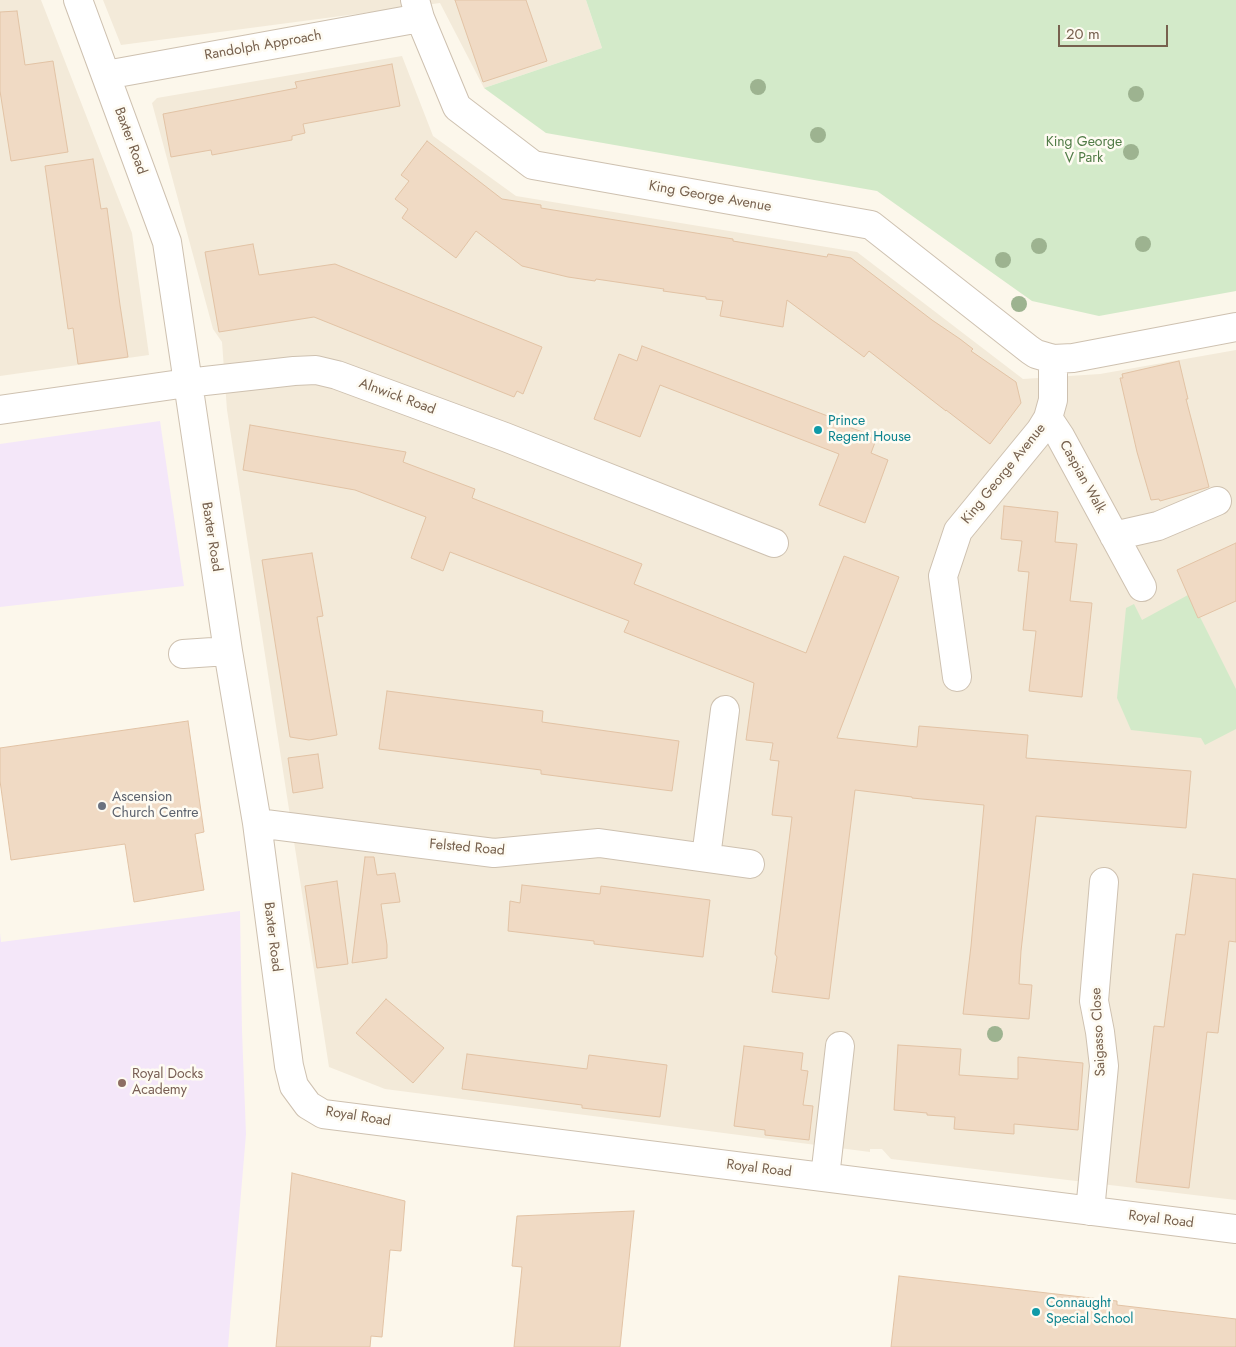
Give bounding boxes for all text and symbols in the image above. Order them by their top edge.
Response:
scale bar [1061,15,1171,47]
text: 20 m [1066,23,1100,45]
street label: Randolph Approach [203,27,323,65]
street label: Baxter Road [110,105,150,177]
park label: King George V Park [1046,135,1122,168]
street label: King George Avenue [647,178,773,216]
street label: Alnwick Road [356,375,438,419]
place label: Prince Regent House [828,414,911,447]
street label: King George Avenue [958,420,1050,528]
marker: Prince Regent House [812,424,824,436]
street label: Caspian Walk [1055,438,1109,516]
street label: Baxter Road [197,501,225,573]
place label: Ascension Church Centre [112,790,198,822]
marker: Ascension Church Centre [96,800,108,812]
street label: Felsted Road [429,836,505,860]
street label: Baxter Road [259,901,285,973]
street label: Saigasso Close [1088,987,1110,1077]
place label: Royal Docks Academy [132,1067,203,1100]
marker: Royal Docks Academy [116,1077,128,1089]
street label: Royal Road [324,1104,392,1130]
street label: Royal Road [725,1157,793,1181]
street label: Royal Road [1127,1208,1195,1232]
place label: Connaught Special School [1046,1296,1134,1328]
marker: Connaught Special School [1030,1306,1042,1318]

